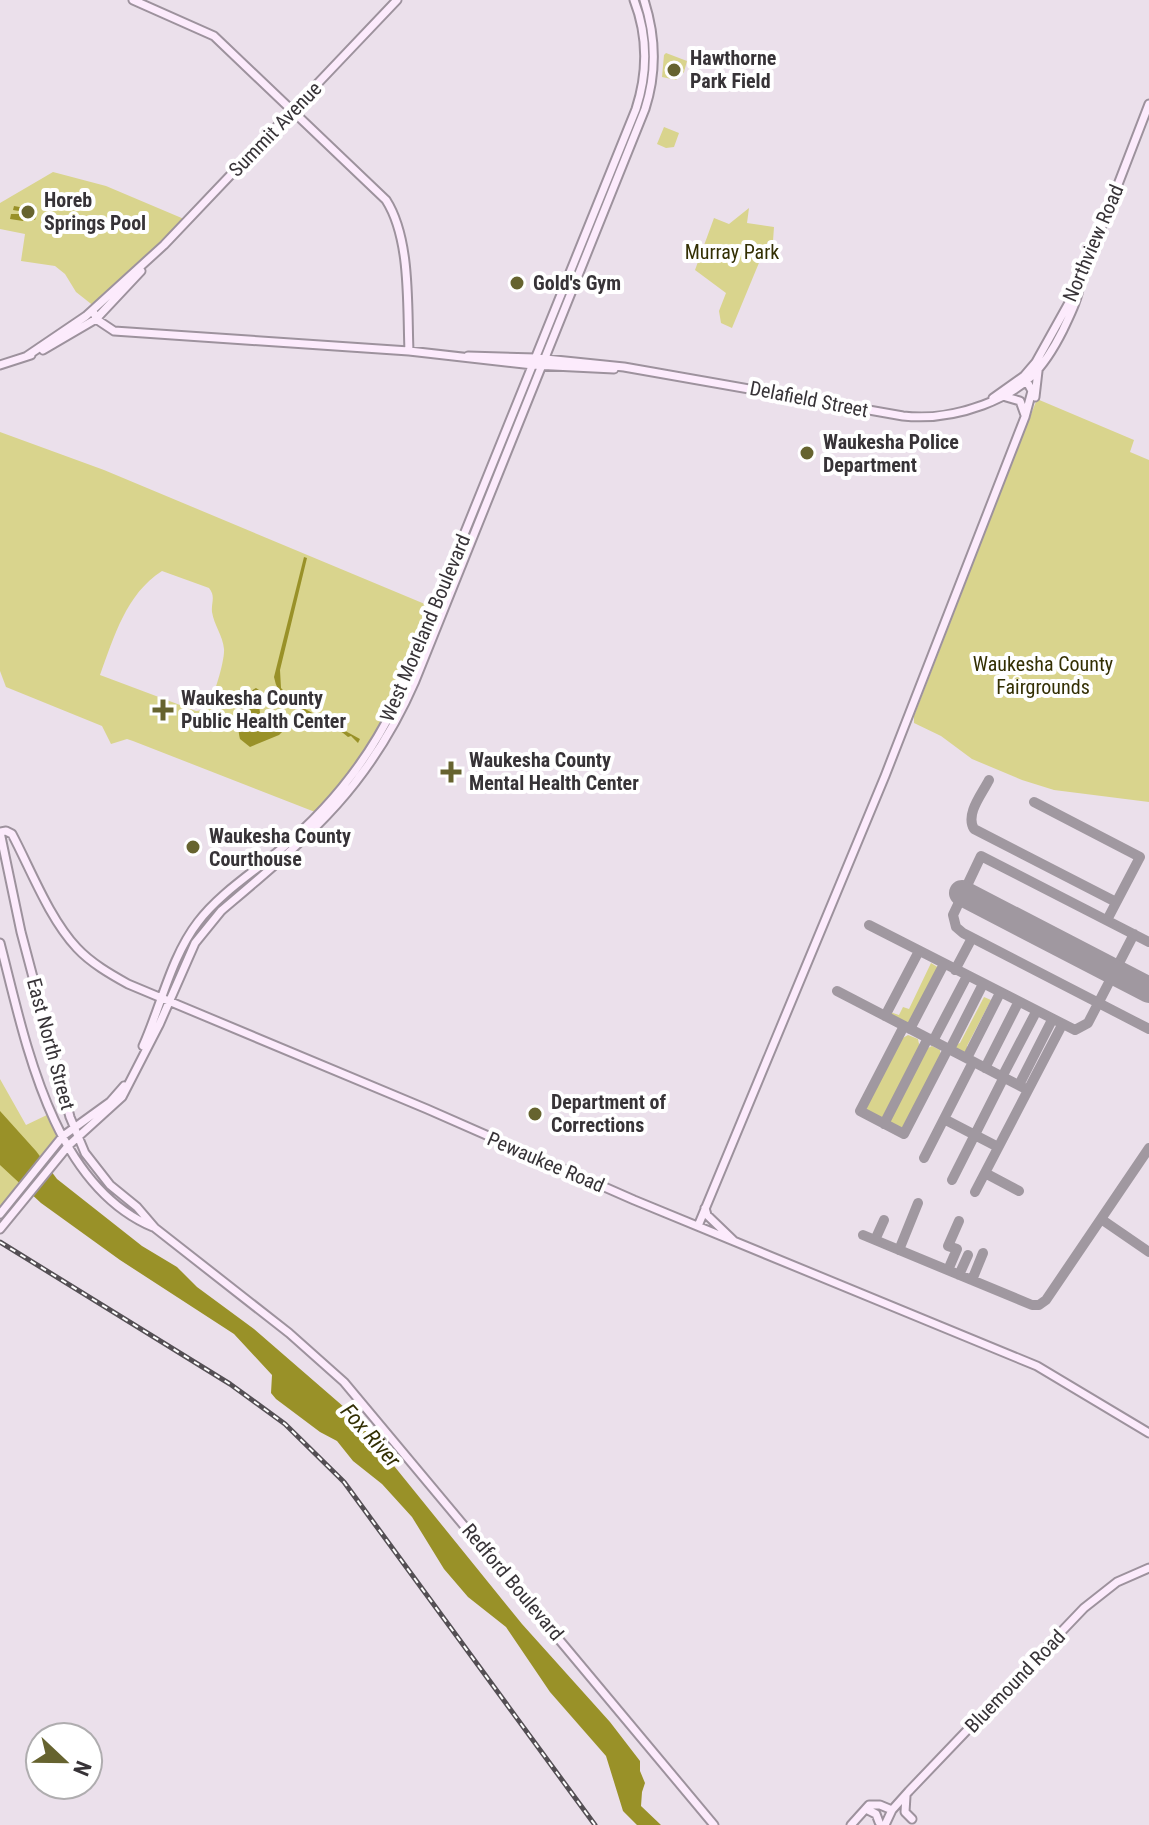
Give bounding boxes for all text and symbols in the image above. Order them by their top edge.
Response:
place label: Hawthorne Park Field [690,46,776,93]
marker: Hawthorne Park Field [665,61,683,79]
street label: Summit Avenue [224,76,326,182]
street label: Northview Road [1058,181,1128,305]
place label: Horeb Springs Pool [44,188,146,235]
marker: Horeb Springs Pool [19,203,37,221]
park label: Murray Park [685,240,779,264]
place label: Gold's Gym [533,271,621,295]
marker: Gold's Gym [508,274,526,292]
street label: Delafield Street [748,376,870,422]
place label: Waukesha Police Department [823,430,959,477]
marker: Waukesha Police Department [798,444,816,462]
street label: West Moreland Boulevard [375,531,475,725]
park label: Waukesha County Fairgrounds [973,652,1113,699]
place label: Waukesha County Public Health Center [181,686,346,733]
marker: Waukesha County Public Health Center [152,699,174,721]
place label: Waukesha County Mental Health Center [469,748,639,795]
marker: Waukesha County Mental Health Center [440,761,462,783]
place label: Waukesha County Courthouse [209,824,351,871]
marker: Waukesha County Courthouse [184,838,202,856]
street label: East North Street [22,976,80,1112]
place label: Department of Corrections [551,1090,666,1137]
marker: Department of Corrections [526,1105,544,1123]
street label: Pewaukee Road [484,1127,608,1197]
water label: Fox River [336,1399,406,1473]
street label: Redford Boulevard [457,1519,569,1645]
street label: Bluemound Road [960,1625,1070,1737]
north arrow [24,1721,104,1801]
text: N [68,1757,96,1779]

